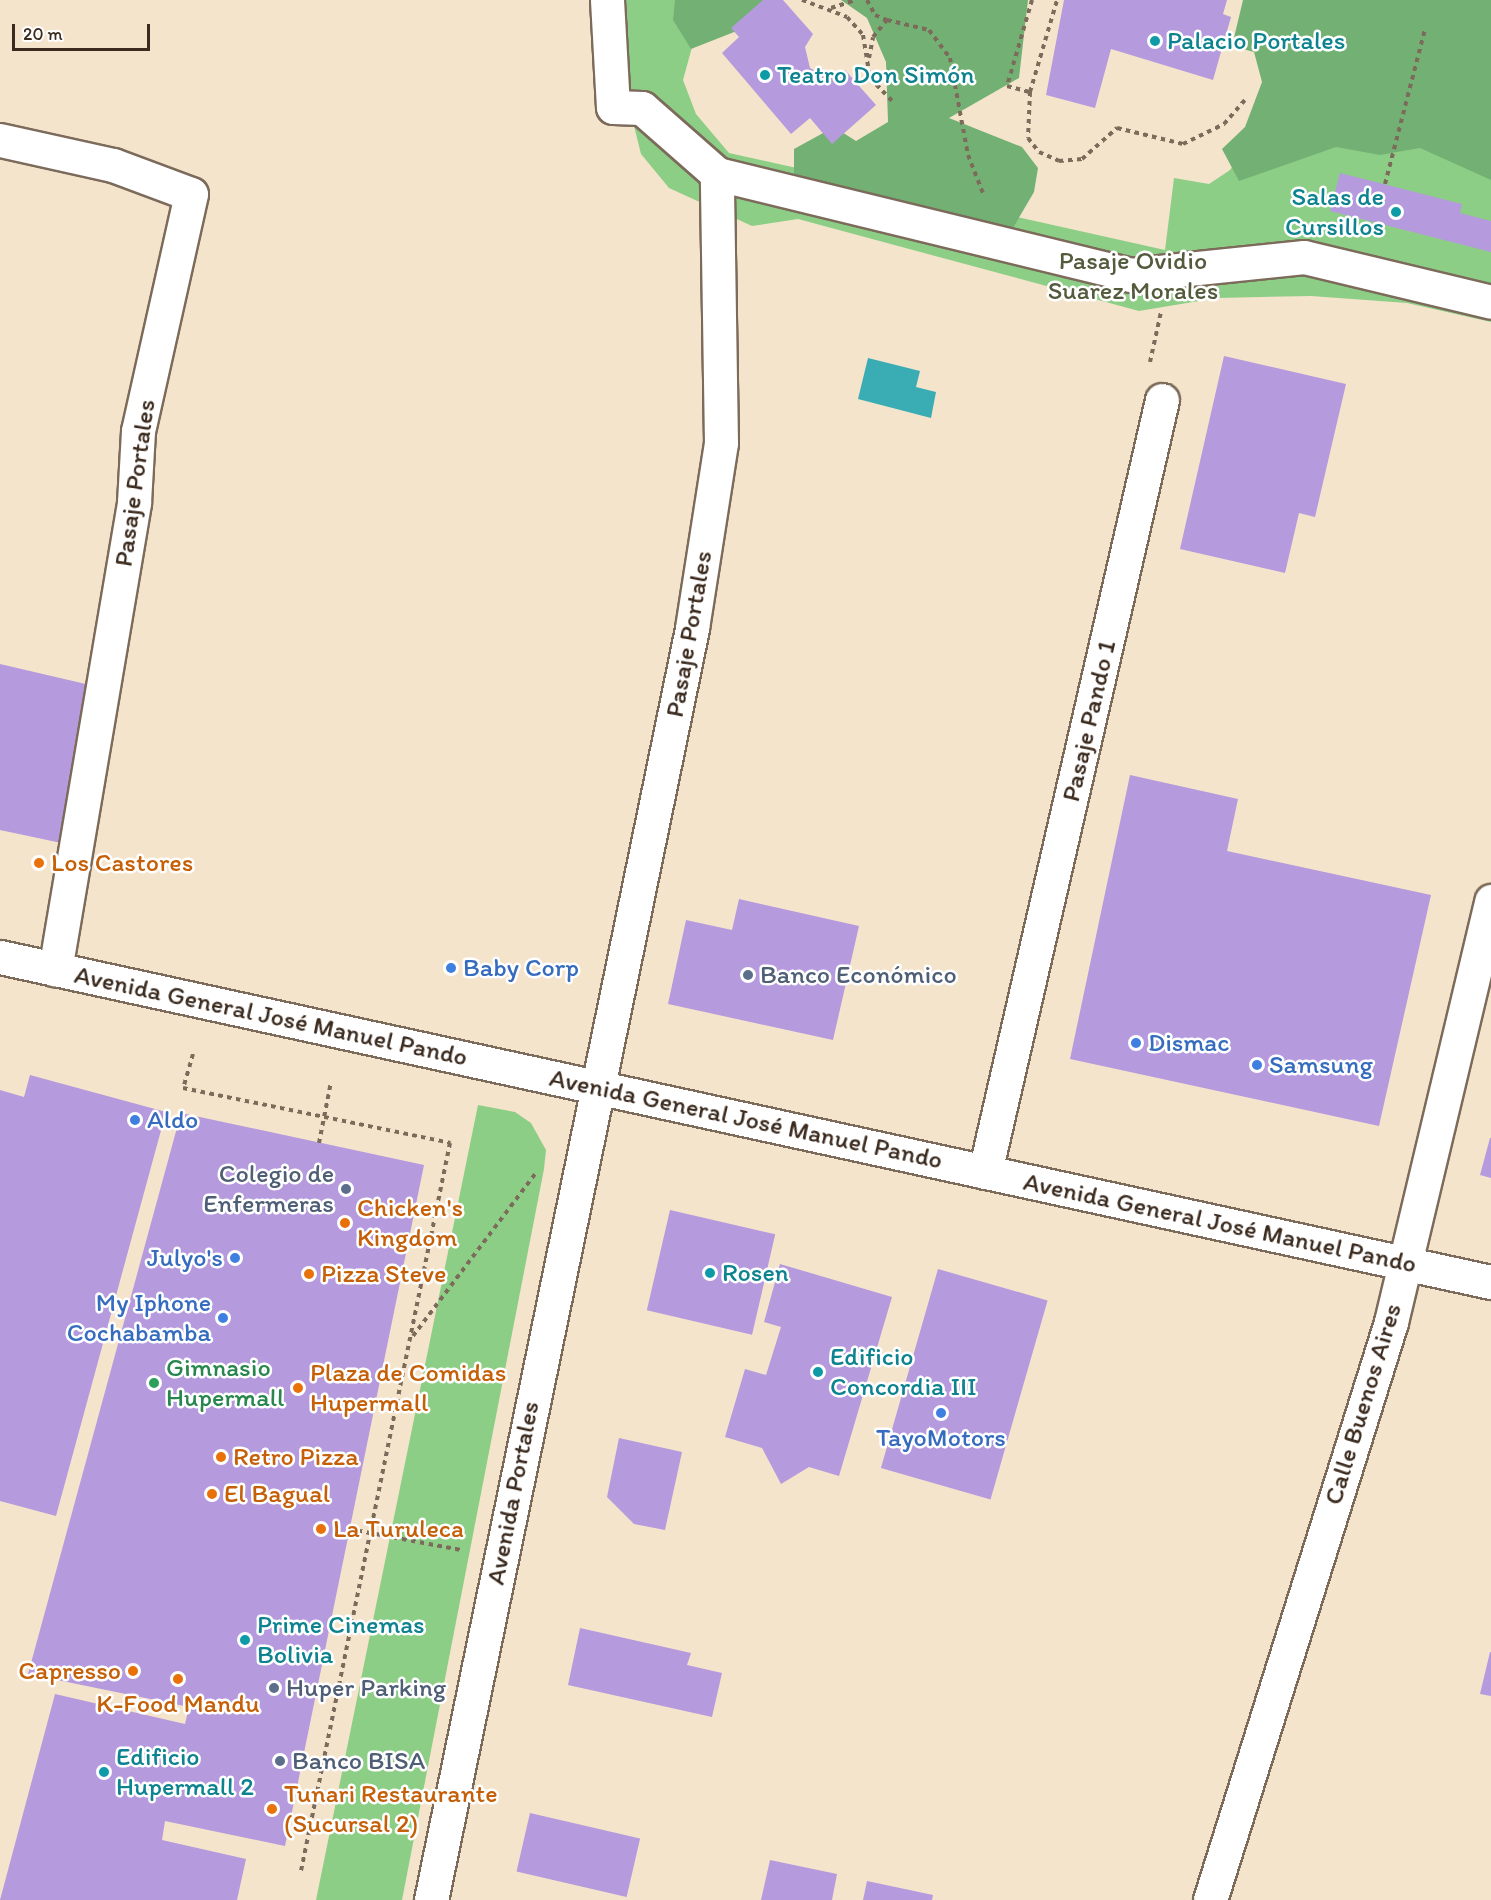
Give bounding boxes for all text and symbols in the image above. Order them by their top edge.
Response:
scale bar [15,12,153,50]
text: 20 m [23,23,63,45]
place label: Palacio Portales [1167,25,1344,57]
marker: Palacio Portales [1148,34,1162,48]
place label: Teatro Don Simón [777,59,974,91]
marker: Teatro Don Simón [758,68,772,82]
place label: Salas de Cursillos [1285,181,1384,243]
marker: Salas de Cursillos [1389,205,1403,219]
park label: Pasaje Ovidio Suarez Morales [1048,245,1218,306]
street label: Pasaje Portales [108,397,162,569]
street label: Pasaje Portales [659,548,719,720]
street label: Pasaje Pando 1 [1055,638,1123,804]
place label: Los Castores [51,847,194,879]
marker: Los Castores [32,856,46,870]
place label: Baby Corp [463,952,578,984]
street label: Avenida General José Manuel Pando [71,959,471,1073]
place label: Banco Económico [760,959,957,991]
marker: Baby Corp [444,961,458,975]
marker: Banco Económico [741,968,755,982]
place label: Dismac [1148,1027,1229,1059]
marker: Dismac [1129,1036,1143,1050]
place label: Samsung [1269,1049,1373,1081]
marker: Samsung [1250,1058,1264,1072]
street label: Avenida General José Manuel Pando [546,1062,946,1176]
place label: Aldo [147,1104,198,1136]
marker: Aldo [128,1113,142,1127]
place label: Colegio de Enfermeras [203,1158,334,1220]
street label: Avenida General José Manuel Pando [1020,1166,1420,1280]
marker: Colegio de Enfermeras [339,1182,353,1196]
place label: Chicken's Kingdom [357,1192,463,1254]
marker: Chicken's Kingdom [338,1216,352,1230]
place label: Julyo's [147,1242,223,1274]
marker: Julyo's [228,1251,242,1265]
place label: Rosen [722,1257,789,1289]
place label: Pizza Steve [321,1258,446,1290]
marker: Rosen [703,1266,717,1280]
marker: Pizza Steve [302,1267,316,1281]
place label: My Iphone Cochabamba [67,1287,211,1348]
street label: Calle Buenos Aires [1317,1299,1409,1509]
marker: My Iphone Cochabamba [216,1311,230,1325]
place label: Edificio Concordia III [830,1341,977,1402]
place label: Gimnasio Hupermall [166,1352,284,1414]
place label: Plaza de Comidas Hupermall [310,1357,506,1418]
marker: Edificio Concordia III [811,1365,825,1379]
marker: Gimnasio Hupermall [147,1376,161,1390]
marker: Plaza de Comidas Hupermall [291,1381,305,1395]
street label: Avenida Portales [480,1399,546,1587]
marker: TayoMotors [934,1406,948,1420]
place label: TayoMotors [876,1422,1006,1454]
place label: Retro Pizza [233,1441,358,1473]
marker: Retro Pizza [214,1450,228,1464]
place label: El Bagual [224,1478,330,1510]
marker: El Bagual [205,1487,219,1501]
place label: La Turuleca [333,1513,463,1545]
marker: La Turuleca [314,1522,328,1536]
place label: Prime Cinemas Bolivia [257,1609,424,1670]
marker: Prime Cinemas Bolivia [238,1633,252,1647]
place label: Capresso [18,1655,121,1687]
marker: Capresso [126,1664,140,1678]
marker: K-Food Mandu [171,1672,185,1686]
place label: Huper Parking [286,1672,446,1704]
marker: Huper Parking [267,1681,281,1695]
place label: K-Food Mandu [96,1688,260,1720]
place label: Edificio Hupermall 2 [116,1741,254,1802]
place label: Banco BISA [292,1745,426,1777]
marker: Banco BISA [273,1754,287,1768]
marker: Edificio Hupermall 2 [97,1765,111,1779]
place label: Tunari Restaurante (Sucursal 2) [284,1778,498,1840]
marker: Tunari Restaurante (Sucursal 2) [265,1802,279,1816]

